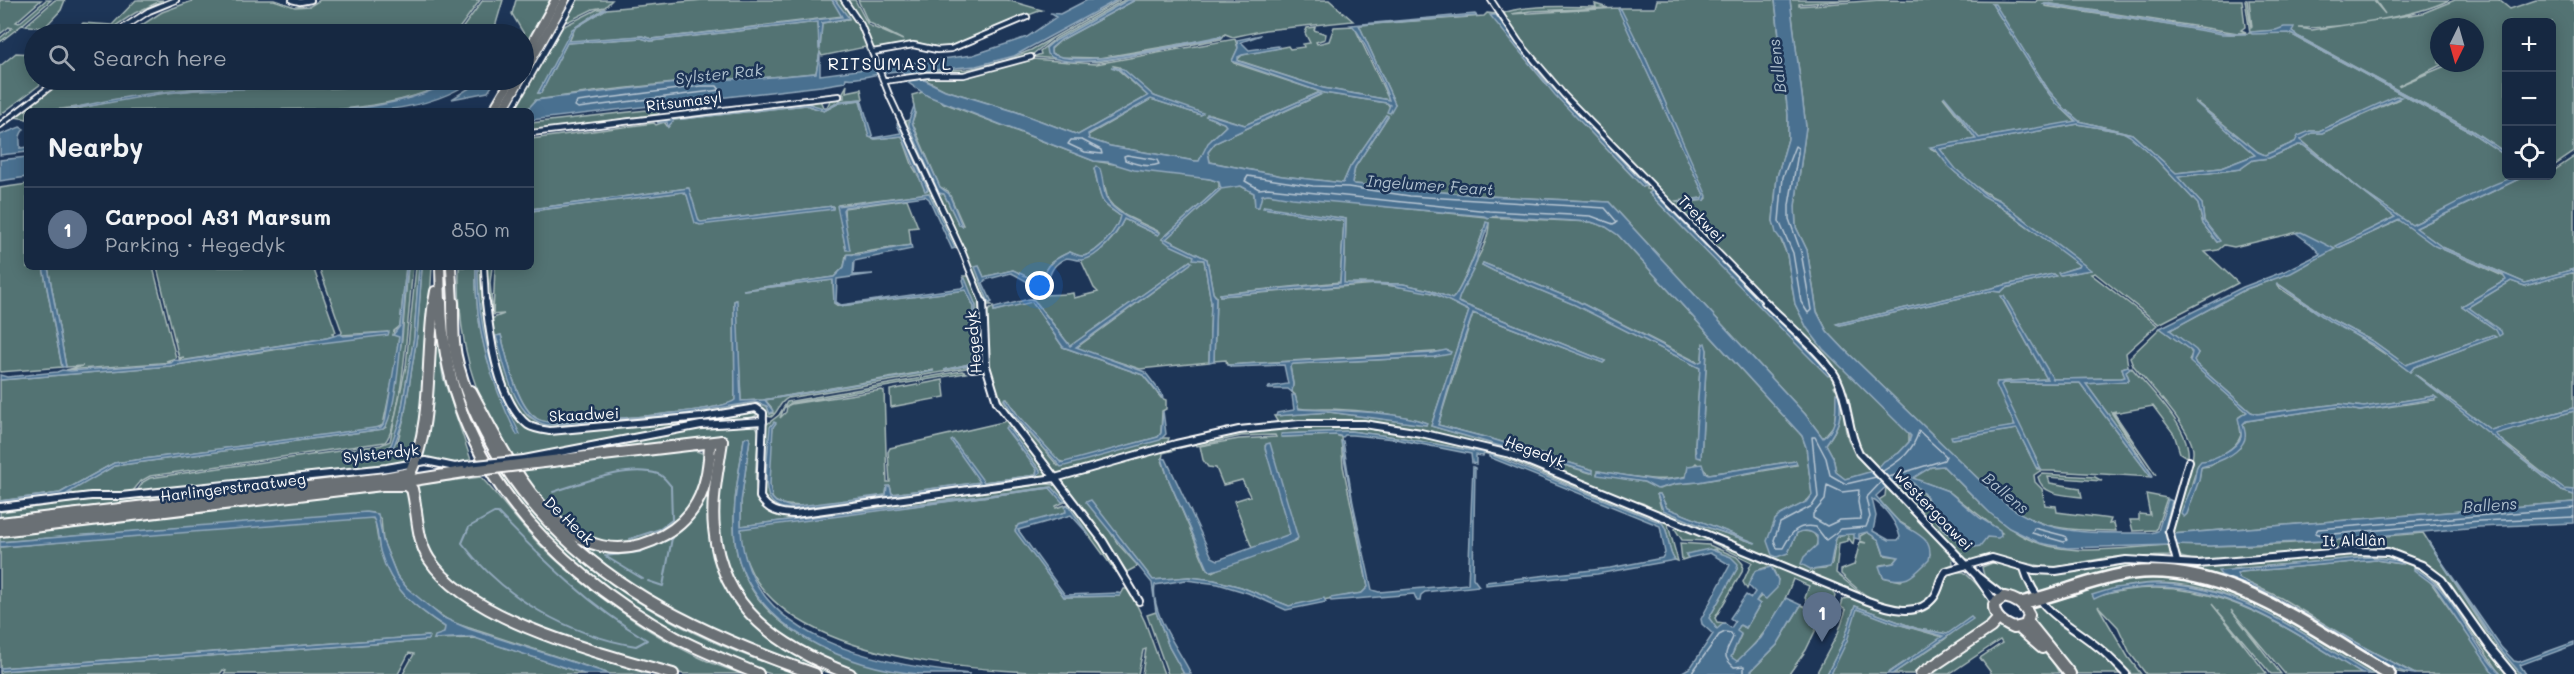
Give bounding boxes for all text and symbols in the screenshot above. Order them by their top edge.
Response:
north arrow [2430,18,2484,72]
map controls [2502,18,2556,180]
button: + [2502,18,2556,72]
search box [24,24,534,90]
water label: Ballens [1763,38,1790,94]
icon: search [45,41,78,74]
text: Search here [93,43,227,72]
district label: RITSUMASYL [828,51,952,75]
water label: Sylster Rak [674,58,764,89]
button: − [2502,72,2556,126]
street label: Ritsumasyl [645,86,723,116]
button: locate [2502,126,2556,180]
text: Nearby [48,130,143,164]
water label: Ingelumer Feart [1366,170,1494,199]
street label: Trekwei [1674,190,1729,246]
text: Carpool A31 Marsum [105,202,331,231]
text: 1 [63,216,72,242]
text: 850 m [452,216,510,242]
text: Parking · Hegedyk [105,231,285,257]
your location [1025,271,1054,300]
street label: Hegedyk [960,310,986,374]
street label: Skaadwei [548,402,619,426]
street label: Hegedyk [1502,430,1569,472]
street label: Sylsterdyk [342,439,420,467]
street label: Westergoawei [1890,464,1978,554]
water label: Ballens [1979,467,2034,518]
street label: Harlingerstraatweg [159,468,307,506]
street label: De Heak [541,492,599,549]
water label: Ballens [2462,492,2518,517]
street label: It Aldlân [2322,529,2386,551]
pin: 1 [1802,592,1842,642]

